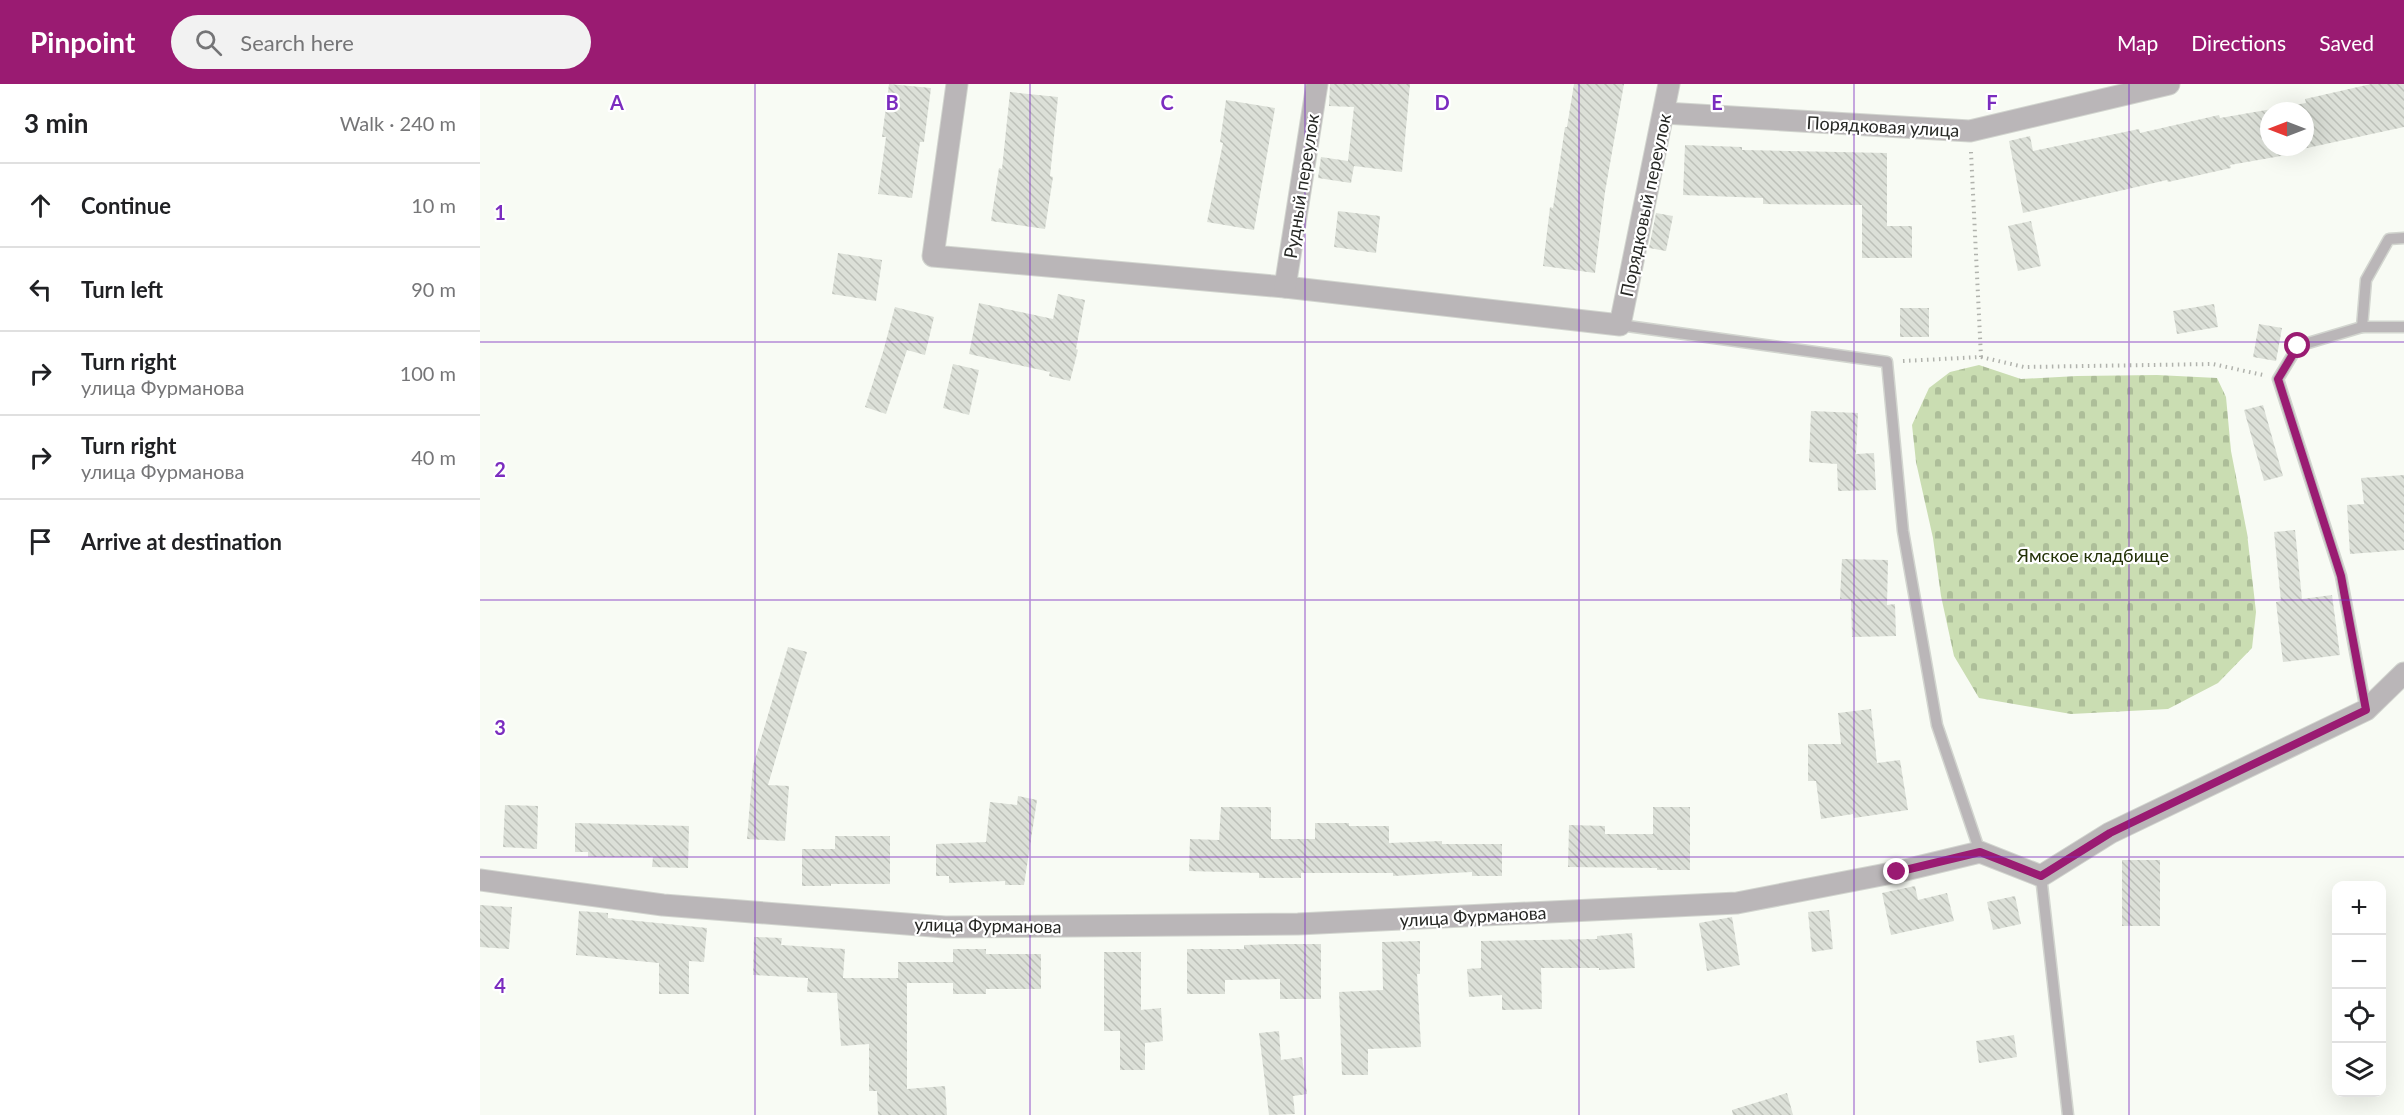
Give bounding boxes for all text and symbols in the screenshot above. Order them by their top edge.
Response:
search box [171,15,591,69]
text: Pinpoint [30,25,135,59]
icon: search [192,26,225,59]
text: Search here [240,29,354,56]
text: Map [2117,30,2158,55]
text: Directions [2191,30,2286,55]
text: Saved [2319,30,2374,55]
text: A [609,90,624,114]
text: B [885,90,899,114]
text: C [1160,90,1174,114]
text: D [1434,90,1450,114]
text: E [1711,90,1723,114]
text: F [1986,90,1998,114]
north arrow [2260,102,2314,156]
text: 3 min [24,107,88,139]
text: Walk · 240 m [340,111,456,135]
street label: Порядковый переулок [1615,111,1675,299]
street label: Порядковая улица [1806,111,1960,141]
street label: Рудный переулок [1279,112,1323,260]
icon: ahead [24,189,57,222]
text: Continue [81,192,171,219]
text: 10 m [411,193,456,217]
text: 1 [494,200,506,224]
icon: left [24,273,57,306]
text: Turn left [81,276,163,303]
text: 90 m [411,277,456,301]
route start [2284,332,2310,358]
text: Turn right [81,348,176,375]
icon: right [24,357,57,390]
text: 100 m [400,361,456,385]
text: улица Фурманова [81,375,244,399]
text: Turn right [81,432,176,459]
icon: right [24,441,57,474]
text: 40 m [411,445,456,469]
text: 2 [494,457,506,481]
text: улица Фурманова [81,459,244,483]
icon: arrive [24,525,57,558]
text: Arrive at destination [81,528,282,555]
park label: Ямское кладбище [2016,544,2169,566]
text: 3 [494,715,506,739]
route end [1883,858,1909,884]
map controls [2332,881,2386,1097]
button: + [2332,881,2386,935]
street label: улица Фурманова [1399,901,1547,931]
street label: улица Фурманова [914,913,1062,937]
button: − [2332,935,2386,989]
text: 4 [494,973,506,997]
button: locate [2332,989,2386,1043]
button: layers [2332,1043,2386,1097]

